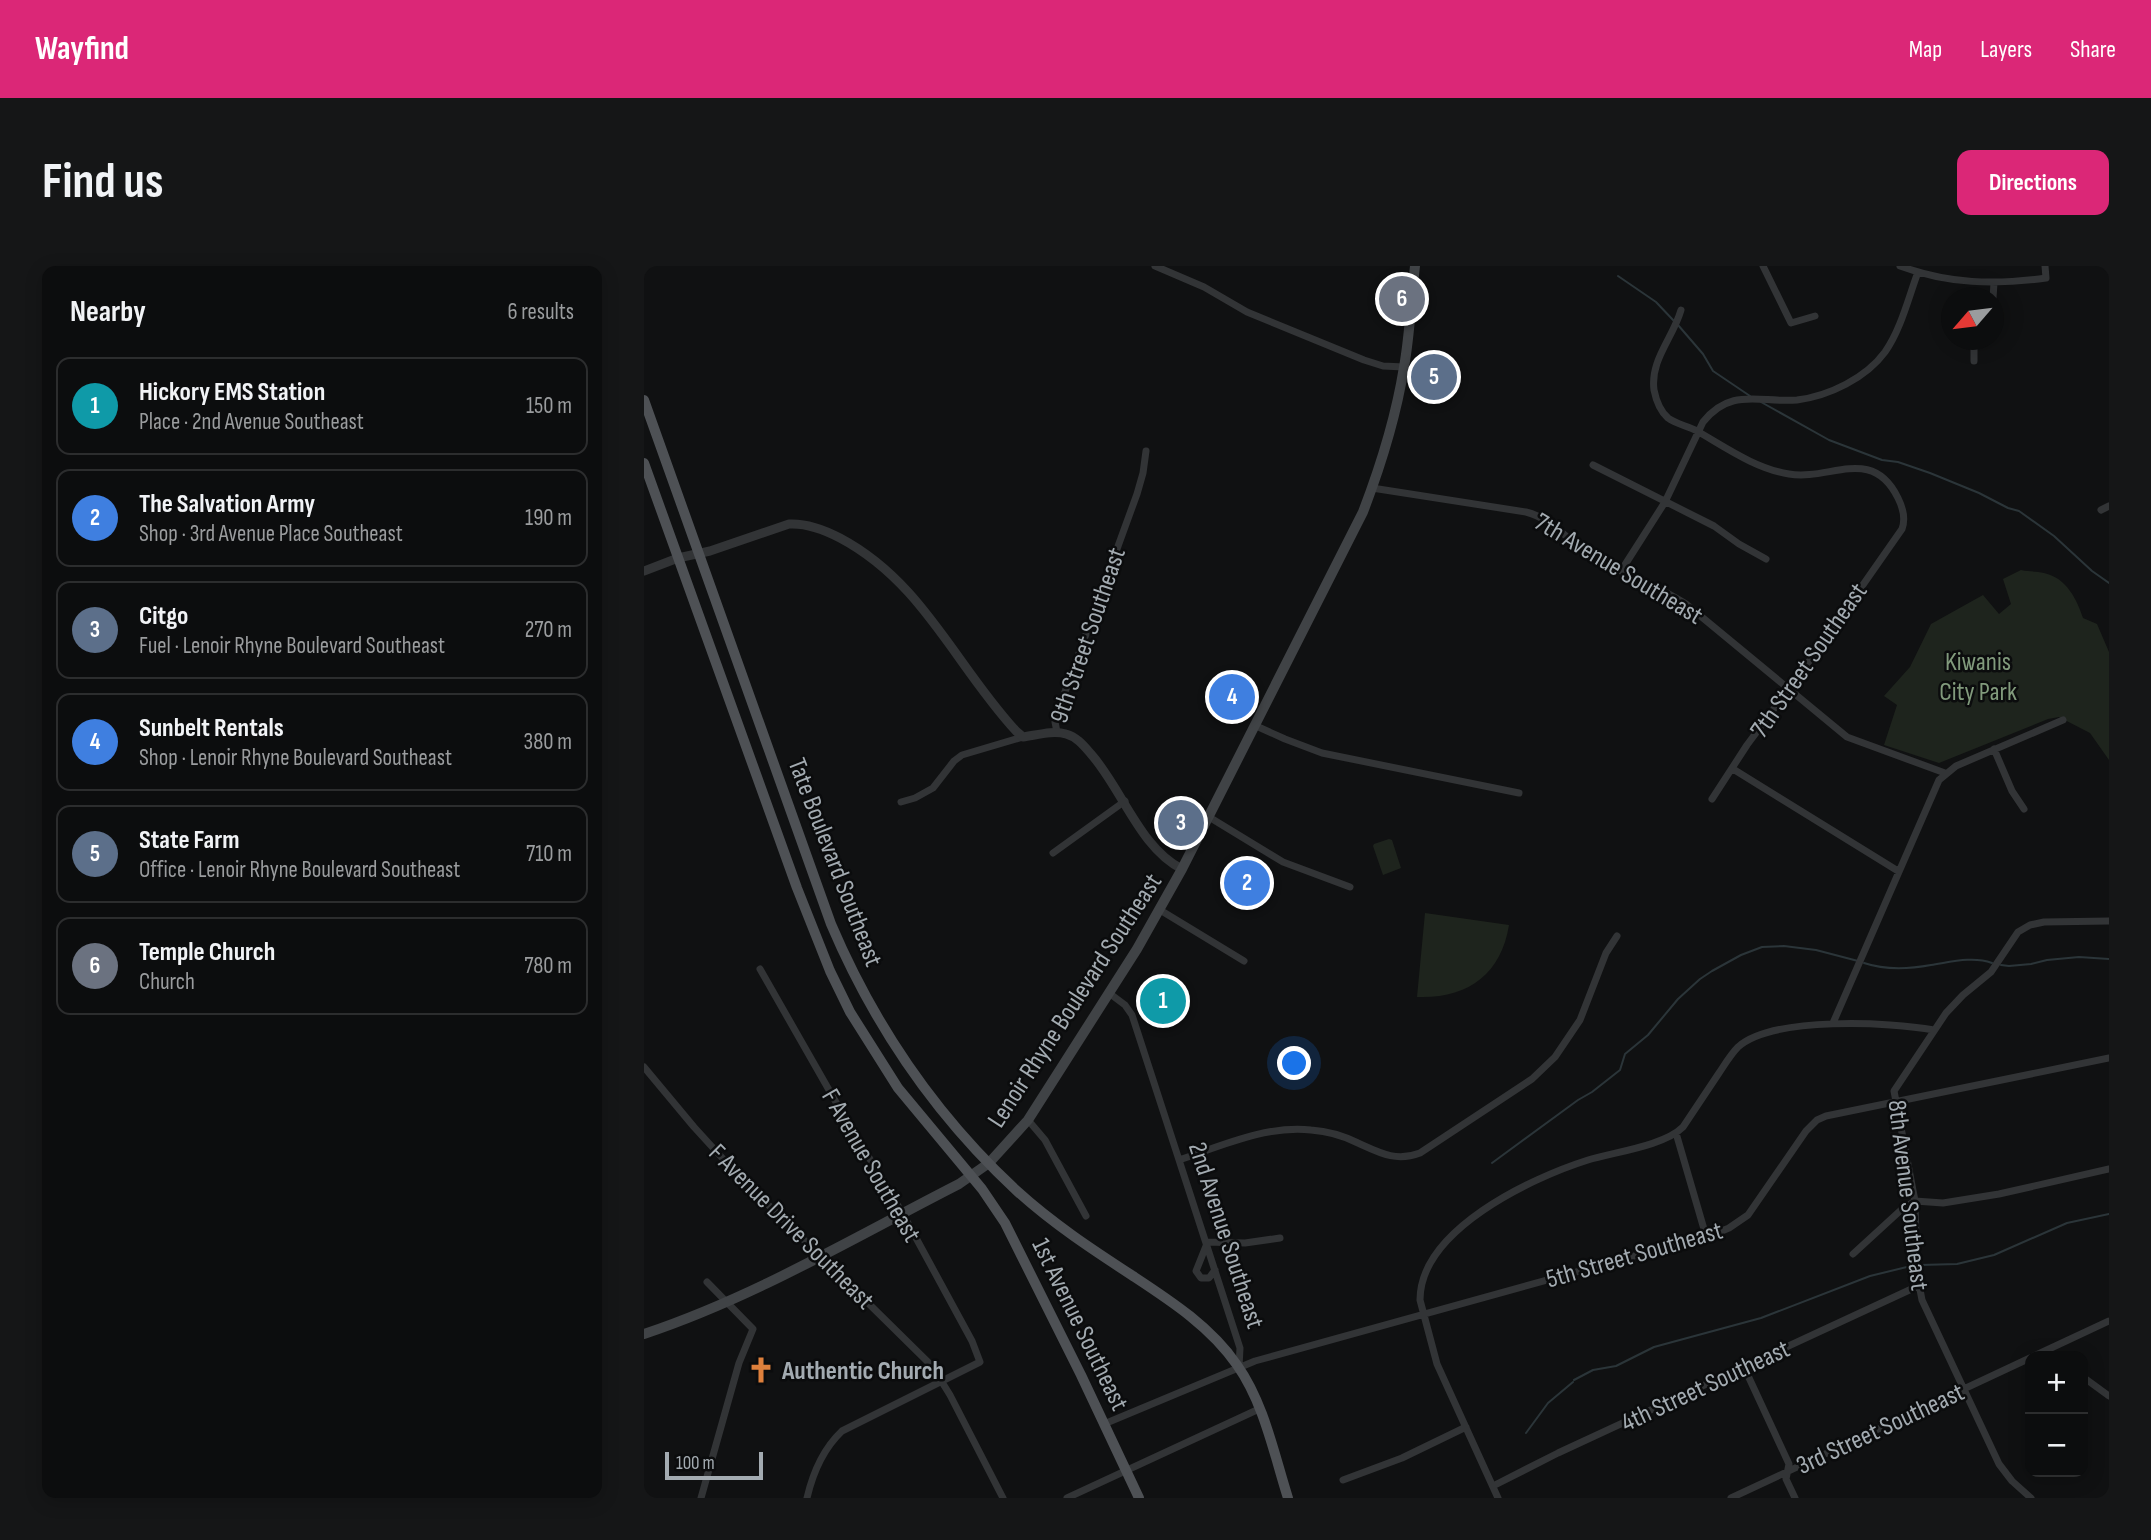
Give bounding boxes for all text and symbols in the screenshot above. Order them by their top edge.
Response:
text: Wayfind [35,29,129,69]
text: Map [1909,35,1942,64]
text: Layers [1980,35,2032,64]
text: Share [2070,35,2116,64]
button: Directions [1957,150,2109,215]
text: Find us [42,153,164,212]
pin: 6 [1379,273,1425,325]
north arrow [1941,287,2004,350]
text: Nearby [70,294,146,330]
text: 6 results [508,298,574,326]
pin: 5 [1411,351,1457,403]
text: Hickory EMS Station [139,377,325,408]
text: 1 [90,392,100,420]
text: 150 m [526,392,572,420]
text: Place · 2nd Avenue Southeast [139,408,364,436]
text: The Salvation Army [139,489,315,520]
text: 2 [90,504,100,532]
text: 190 m [525,504,572,532]
street label: 7th Avenue Southeast [1528,507,1708,632]
text: Shop · 3rd Avenue Place Southeast [139,520,403,548]
street label: 9th Street Southeast [1044,544,1133,727]
street label: 7th Street Southeast [1744,577,1874,744]
text: Citgo [139,601,188,632]
text: 3 [90,616,100,644]
text: 270 m [525,616,572,644]
text: Fuel · Lenoir Rhyne Boulevard Southeast [139,632,445,660]
park label: Kiwanis City Park [1939,647,2017,708]
pin: 4 [1209,671,1255,723]
text: Sunbelt Rentals [139,713,284,744]
text: 4 [90,728,100,756]
text: 380 m [524,728,572,756]
text: Shop · Lenoir Rhyne Boulevard Southeast [139,744,452,772]
street label: Tate Boulevard Southeast [781,754,889,971]
pin: 3 [1158,797,1204,849]
text: State Farm [139,825,239,856]
text: 5 [90,840,100,868]
text: 710 m [526,840,572,868]
text: Office · Lenoir Rhyne Boulevard Southeast [139,856,460,884]
pin: 2 [1224,857,1270,909]
street label: Lenoir Rhyne Boulevard Southeast [982,868,1169,1134]
text: Temple Church [139,937,275,968]
text: 6 [90,952,100,980]
text: 780 m [524,952,572,980]
text: Church [139,968,195,996]
pin: 1 [1140,975,1186,1027]
your location [1277,1046,1311,1080]
street label: F Avenue Southeast [814,1084,927,1248]
street label: 8th Avenue Southeast [1880,1098,1935,1292]
street label: F Avenue Drive Southeast [702,1138,880,1316]
street label: 2nd Avenue Southeast [1181,1138,1270,1333]
street label: 5th Street Southeast [1543,1215,1726,1295]
street label: 1st Avenue Southeast [1025,1233,1135,1416]
street label: 4th Street Southeast [1616,1334,1795,1439]
map controls [2025,1351,2088,1477]
button: + [2025,1351,2088,1414]
church icon: Authentic Church [746,1355,776,1385]
place label: Authentic Church [781,1356,944,1387]
street label: 3rd Street Southeast [1792,1377,1969,1482]
button: − [2025,1414,2088,1477]
scale bar [665,1449,763,1481]
text: 100 m [676,1452,715,1475]

